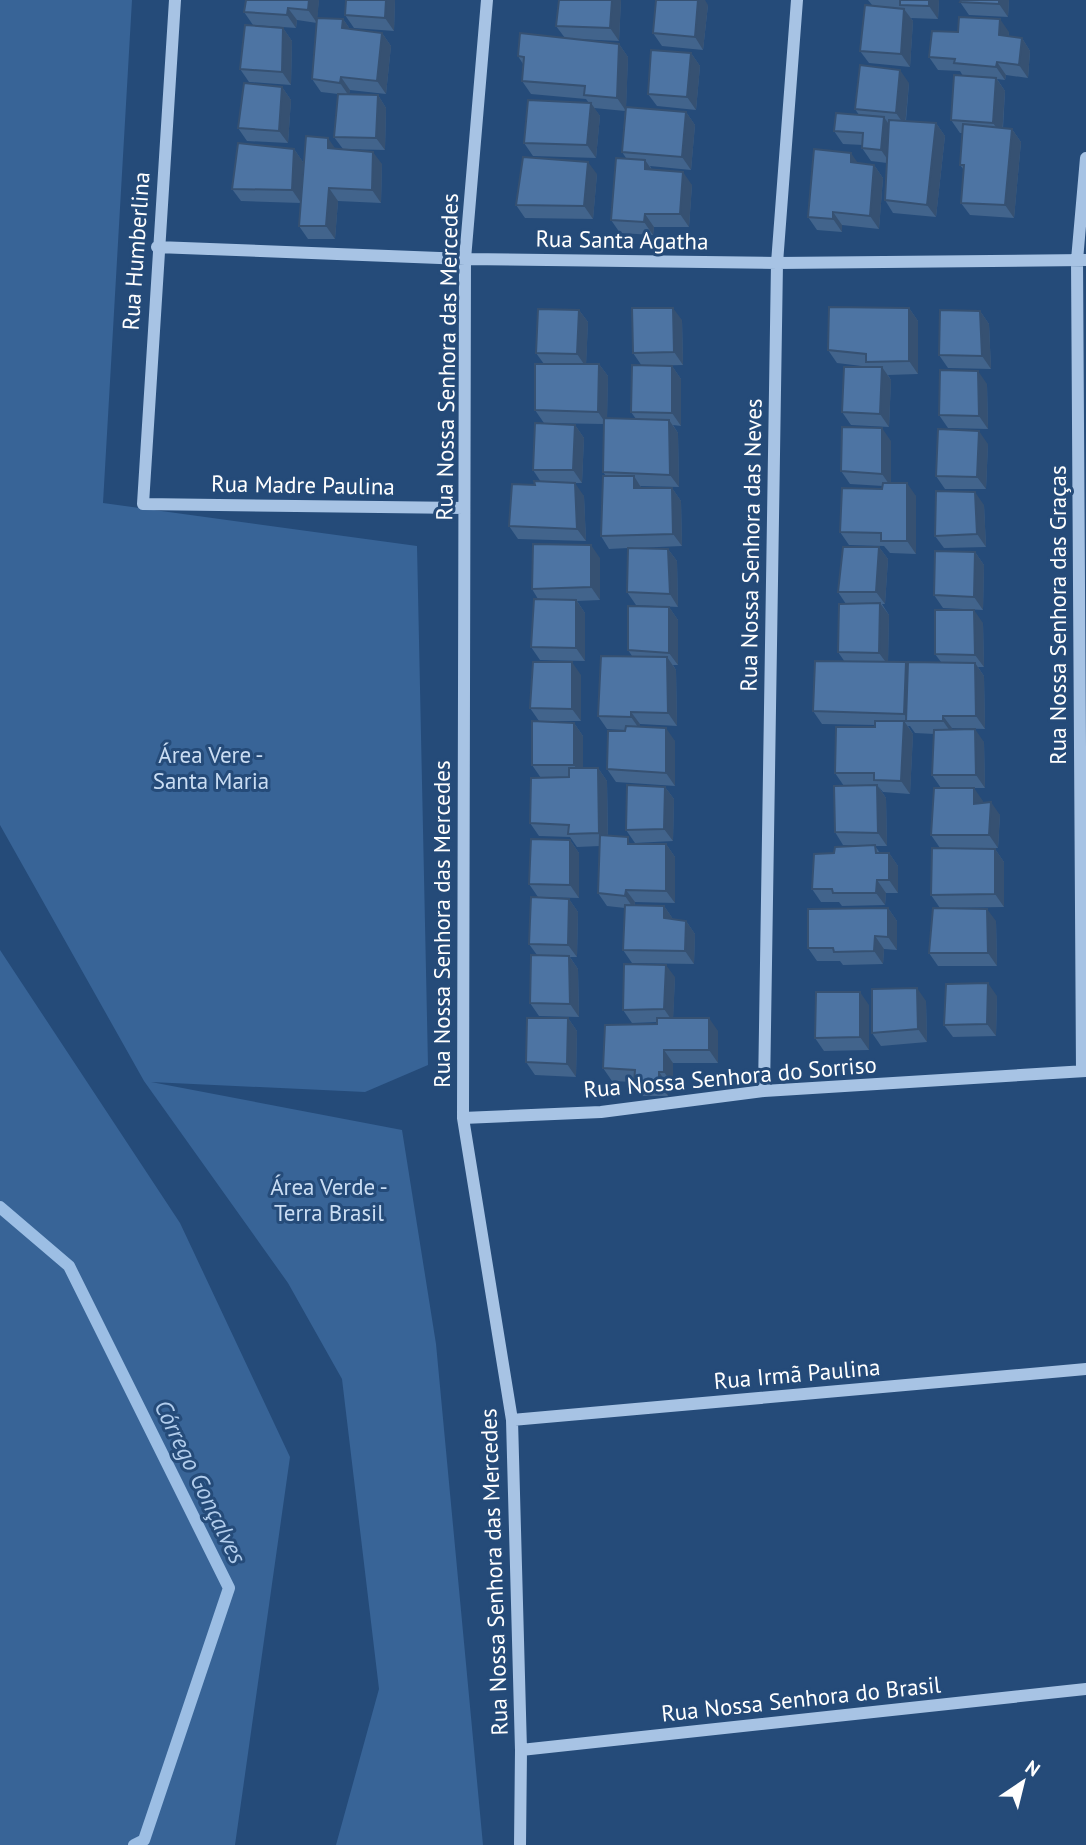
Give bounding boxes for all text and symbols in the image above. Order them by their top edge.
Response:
street label: Rua Humberlina [116,171,156,331]
street label: Rua Nossa Senhora das Mercedes [429,193,464,521]
street label: Rua Santa Agatha [535,223,709,256]
street label: Rua Nossa Senhora das Neves [733,398,768,692]
street label: Rua Nossa Senhora das Graças [1043,465,1072,765]
street label: Rua Madre Paulina [211,468,395,501]
park label: Área Vere - Santa Maria [153,740,269,795]
street label: Rua Nossa Senhora das Mercedes [427,760,456,1088]
street label: Rua Nossa Senhora do Sorriso [582,1049,878,1104]
park label: Área Verde - Terra Brasil [270,1172,388,1227]
street label: Rua Irmã Paulina [713,1352,881,1395]
water label: Córrego Gonçalves [147,1395,254,1569]
street label: Rua Nossa Senhora das Mercedes [473,1408,514,1736]
street label: Rua Nossa Senhora do Brasil [660,1669,942,1728]
north arrow [988,1747,1058,1817]
text: N [1021,1755,1045,1781]

